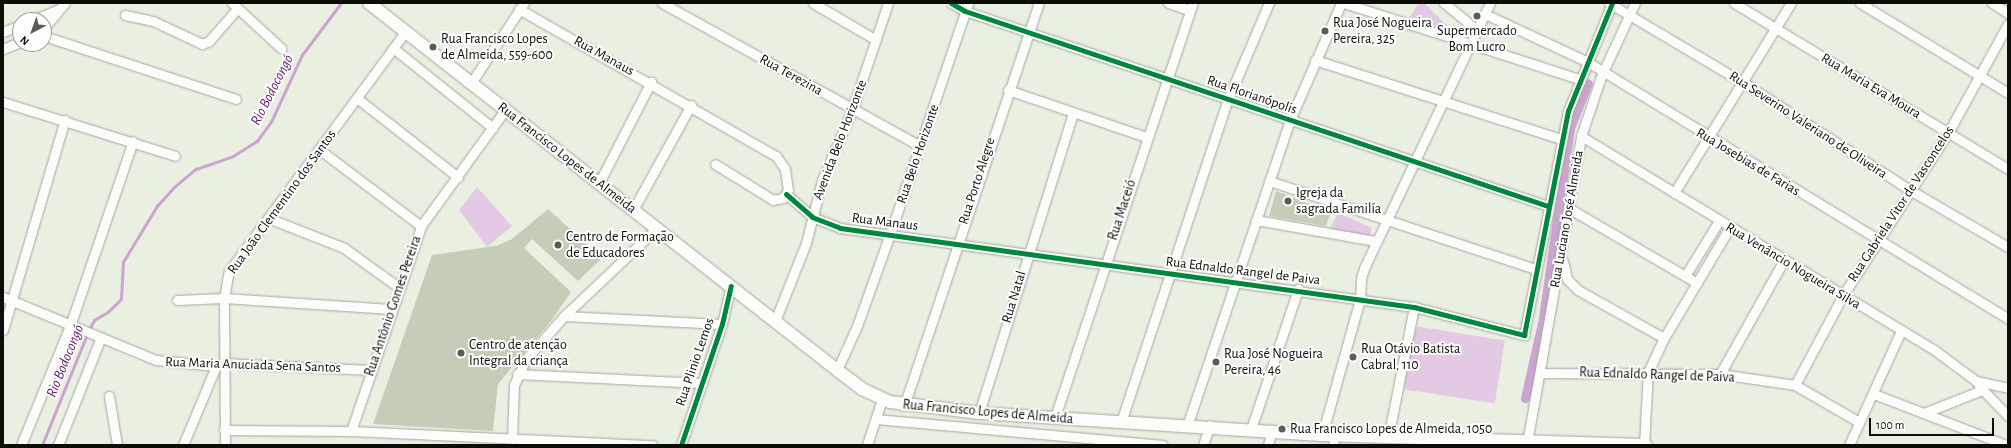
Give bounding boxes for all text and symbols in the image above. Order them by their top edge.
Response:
marker: Supermercado Bom Lucro [1472,11,1482,21]
north arrow [12,12,52,52]
place label: Rua José Nogueira Pereira, 325 [1333,15,1432,48]
place label: Supermercado Bom Lucro [1437,23,1517,56]
marker: Rua José Nogueira Pereira, 325 [1320,26,1330,36]
place label: Rua Francisco Lopes de Almeida, 559-600 [441,31,553,64]
street label: Rua Manaus [571,32,637,80]
text: N [18,34,31,47]
marker: Rua Francisco Lopes de Almeida, 559-600 [428,42,438,52]
street label: Rua Maria Eva Moura [1818,50,1924,122]
street label: Rua Terezina [756,51,826,99]
water label: Rio Bodocongó [246,52,298,128]
street label: Rua Severino Valeriano de Oliveira [1726,68,1890,182]
street label: Rua Florianópolis [1205,72,1299,118]
street label: Avenida Belo Horizonte [809,78,871,202]
street label: Rua Francisco Lopes de Almeida [494,99,640,217]
street label: Rua Belo Horizonte [893,102,943,206]
street label: Rua Gabriela Vitor de Vasconcelos [1844,123,1958,285]
street label: Rua Josebias de Farias [1693,124,1803,200]
street label: Rua João Clementino dos Santos [224,127,340,277]
street label: Rua Porto Alegre [955,135,999,227]
street label: Rua Luciano José Almeida [1547,149,1587,289]
street label: Rua Maceió [1104,178,1140,242]
place label: Igreja da sagrada Familía [1296,185,1381,218]
marker: Igreja da sagrada Familía [1283,196,1293,206]
street label: Rua Manaus [851,210,919,234]
street label: Rua Venâncio Nogueira Silva [1722,219,1864,313]
place label: Centro de Formação de Educadores [566,229,674,262]
street label: Rua Antônio Gomes Pereira [361,233,425,379]
marker: Centro de Formação de Educadores [553,240,563,250]
street label: Rua Ednaldo Rangel de Paiva [1165,253,1321,289]
street label: Rua Natal [998,269,1030,325]
street label: Rua Plinio Lemos [672,315,718,409]
water label: Rio Bodocongó [42,322,88,400]
place label: Centro de atenção Integral da criança [469,337,568,370]
place label: Rua Otávio Batista Cabral, 110 [1361,341,1460,374]
place label: Rua José Nogueira Pereira, 46 [1224,346,1323,378]
marker: Centro de atenção Integral da criança [456,348,466,358]
marker: Rua Otávio Batista Cabral, 110 [1348,352,1358,362]
street label: Rua Maria Anuciada Sena Santos [165,354,341,376]
marker: Rua José Nogueira Pereira, 46 [1211,357,1221,367]
street label: Rua Ednaldo Rangel de Paiva [1579,364,1735,386]
street label: Rua Francisco Lopes de Almeida [902,396,1074,428]
scale bar [1871,410,1996,436]
text: 100 m [1876,419,1904,431]
place label: Rua Francisco Lopes de Almeida, 1050 [1290,421,1492,437]
marker: Rua Francisco Lopes de Almeida, 1050 [1277,424,1287,434]

